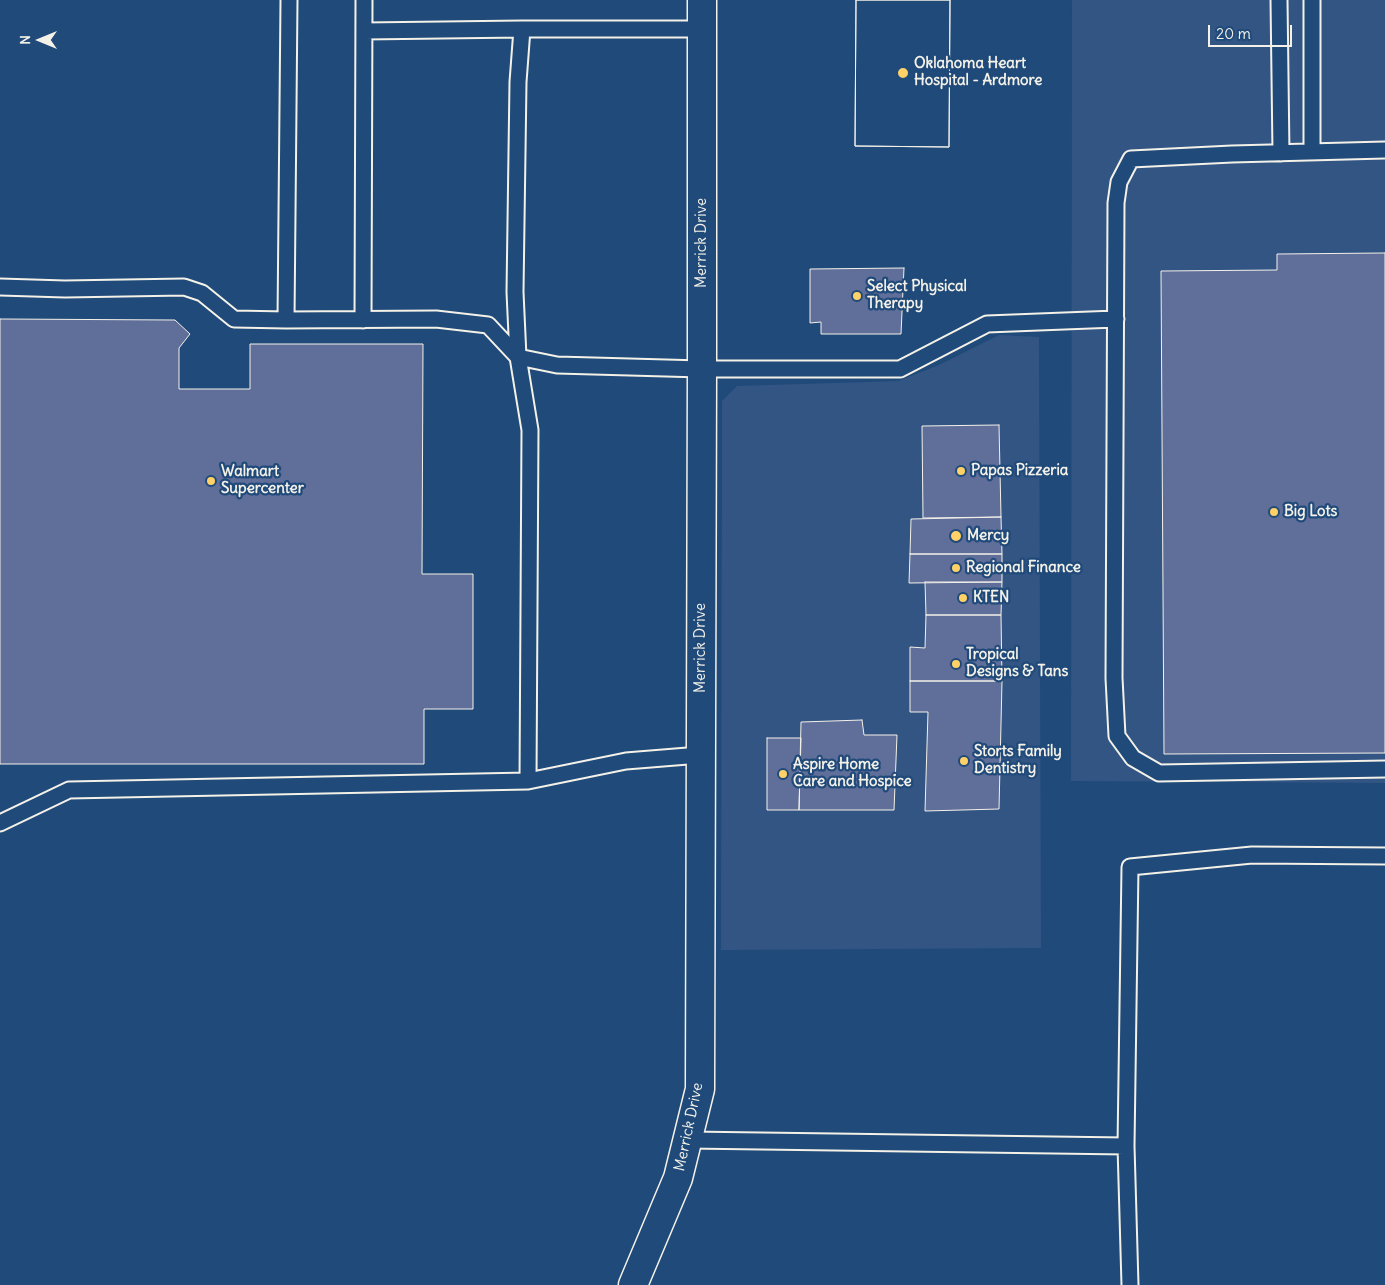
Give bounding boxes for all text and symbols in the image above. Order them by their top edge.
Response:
north arrow [15,15,65,65]
scale bar [1210,15,1294,47]
text: 20 m [1216,24,1251,43]
text: N [16,35,34,45]
place label: Oklahoma Heart Hospital - Ardmore [914,55,1042,90]
marker: Oklahoma Heart Hospital - Ardmore [896,66,910,80]
street label: Merrick Drive [693,198,711,288]
place label: Select Physical Therapy [867,278,967,313]
marker: Select Physical Therapy [851,290,863,302]
place label: Papas Pizzeria [971,462,1068,480]
place label: Walmart Supercenter [221,463,304,498]
marker: Papas Pizzeria [955,465,967,477]
marker: Walmart Supercenter [205,475,217,487]
place label: Big Lots [1284,503,1337,521]
marker: Big Lots [1268,506,1280,518]
place label: Mercy [967,527,1009,545]
marker: Mercy [949,529,963,543]
place label: Regional Finance [966,559,1081,577]
marker: Regional Finance [950,562,962,574]
place label: KTEN [973,589,1009,607]
marker: KTEN [957,592,969,604]
street label: Merrick Drive [692,603,710,693]
place label: Tropical Designs & Tans [966,646,1068,681]
marker: Tropical Designs & Tans [950,658,962,670]
place label: Storts Family Dentistry [974,743,1062,778]
marker: Storts Family Dentistry [958,755,970,767]
place label: Aspire Home Care and Hospice [793,756,912,791]
marker: Aspire Home Care and Hospice [777,768,789,780]
street label: Merrick Drive [671,1081,707,1173]

